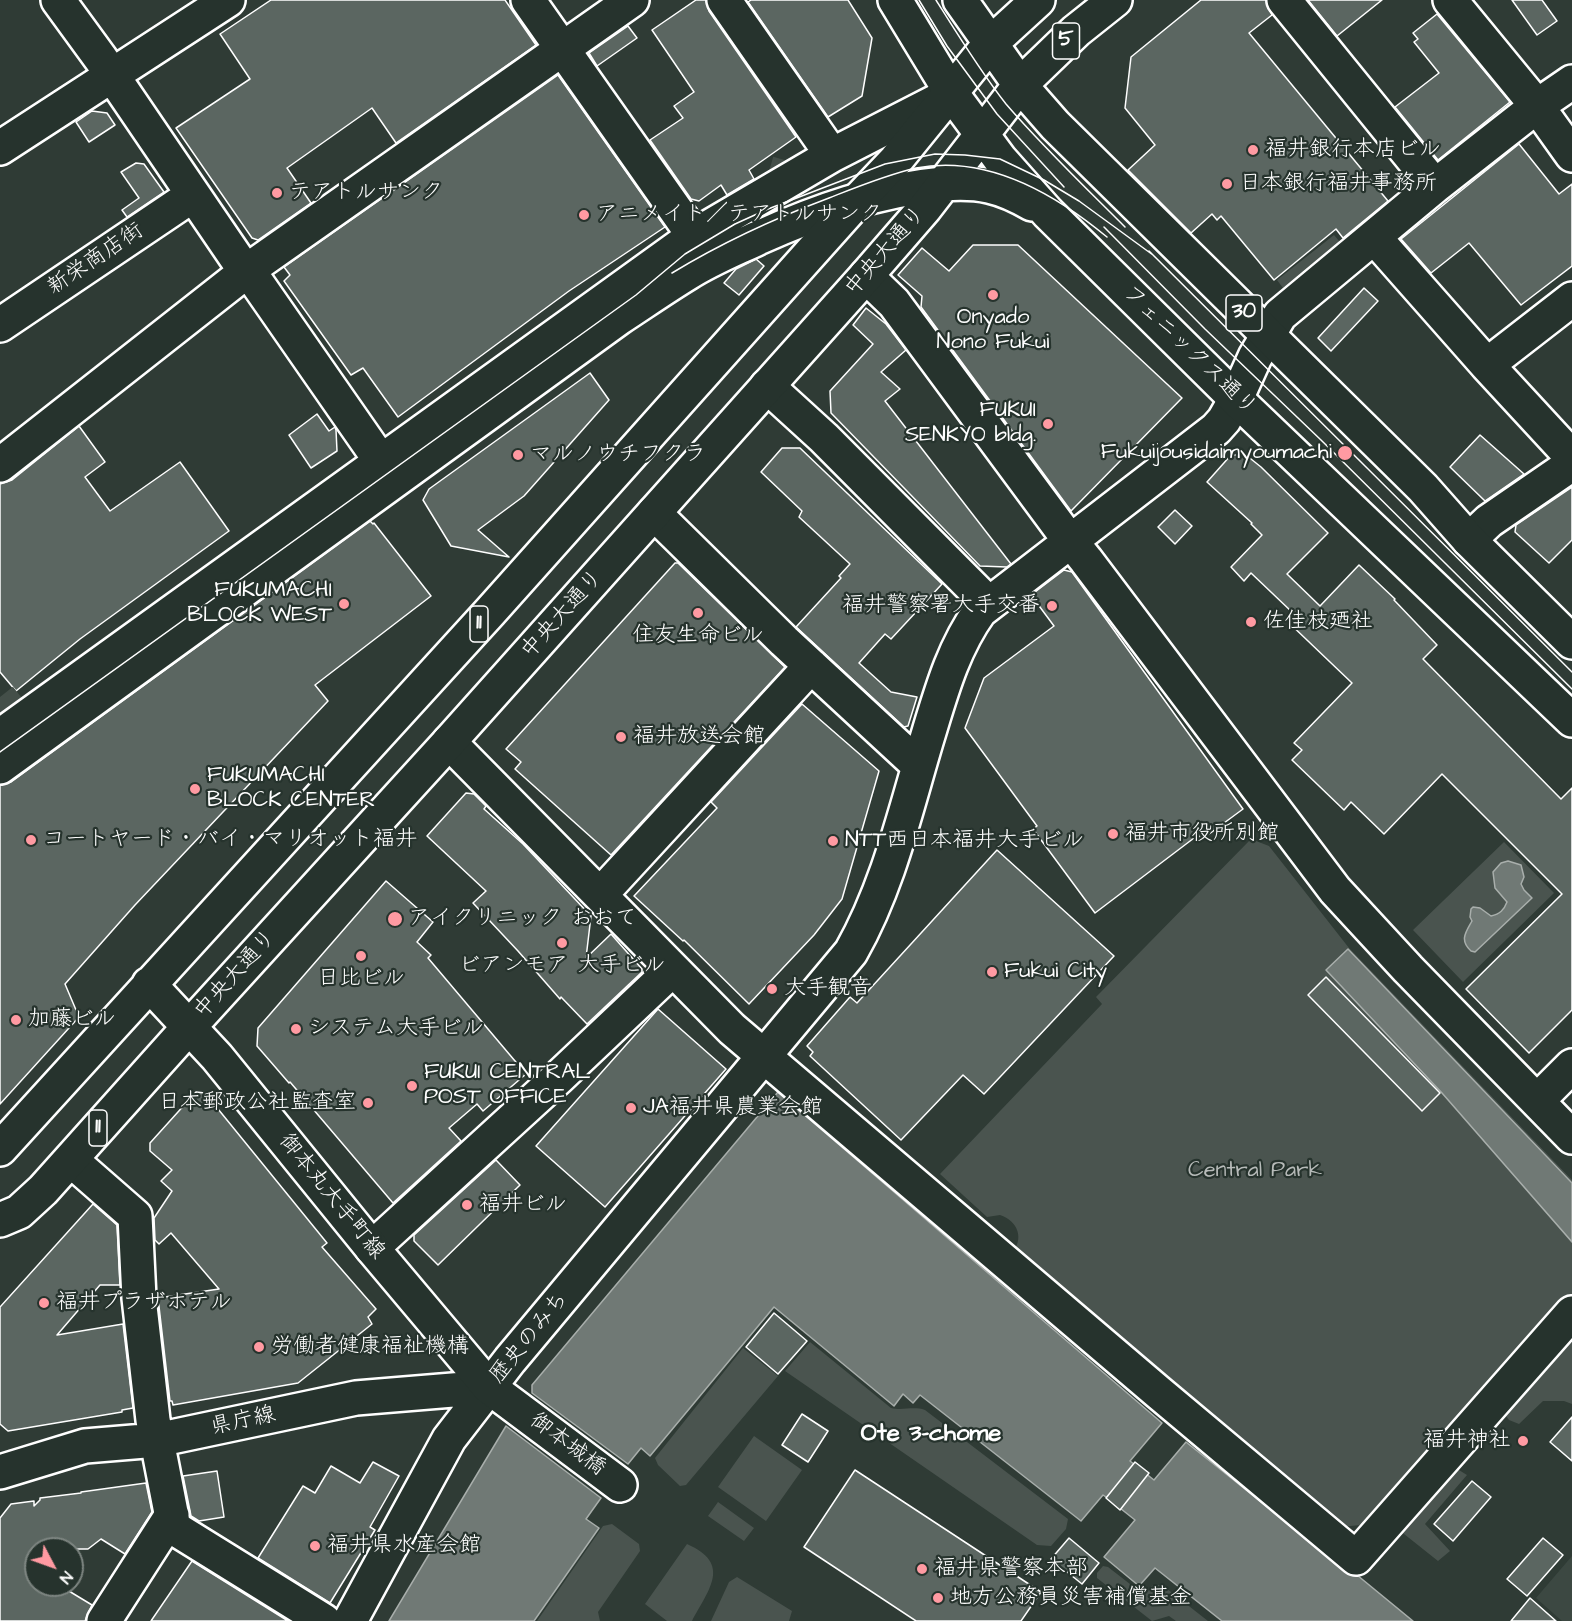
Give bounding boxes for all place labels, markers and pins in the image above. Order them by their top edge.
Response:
place label: 福井銀行本店ビル [1265,137,1441,163]
marker: 福井銀行本店ビル [1246,143,1260,157]
place label: 日本銀行福井事務所 [1239,171,1437,197]
marker: 日本銀行福井事務所 [1220,177,1234,191]
place label: テアトルサンク [289,180,443,206]
marker: テアトルサンク [270,186,284,200]
place label: アニメイト／テアトルサンク [596,202,882,228]
marker: アニメイト／テアトルサンク [577,208,591,222]
marker: Onyado Nono Fukui [986,288,1000,302]
place label: Onyado Nono Fukui [937,305,1049,356]
place label: FUKUI SENKYO bldg. [905,398,1036,450]
marker: FUKUI SENKYO bldg. [1041,417,1055,431]
place label: Fukuijousidaimyoumachi [1101,440,1332,466]
place label: マルノウチフクラ [530,442,706,468]
marker: Fukuijousidaimyoumachi [1336,444,1354,462]
marker: マルノウチフクラ [511,448,525,462]
place label: FUKUMACHI BLOCK WEST [187,578,332,630]
place label: 福井警察署大手交番 [842,593,1040,619]
marker: FUKUMACHI BLOCK WEST [337,597,351,611]
marker: 福井警察署大手交番 [1045,599,1059,613]
marker: 住友生命ビル [691,606,705,620]
place label: 佐佳枝廼社 [1263,609,1373,635]
marker: 佐佳枝廼社 [1244,615,1258,629]
place label: 住友生命ビル [632,623,764,649]
place label: 福井放送会館 [633,724,765,750]
marker: 福井放送会館 [614,730,628,744]
place label: FUKUMACHI BLOCK CENTER [207,763,375,814]
marker: FUKUMACHI BLOCK CENTER [188,782,202,796]
place label: 福井市役所別館 [1125,821,1279,847]
place label: コートヤード・バイ・マリオット福井 [43,827,417,853]
marker: 福井市役所別館 [1106,827,1120,841]
place label: NTT西日本福井大手ビル [845,828,1084,854]
marker: コートヤード・バイ・マリオット福井 [24,833,38,847]
marker: NTT西日本福井大手ビル [826,834,840,848]
place label: アイクリニック おおて [408,906,637,932]
marker: アイクリニック おおて [386,910,404,928]
marker: ビアンモア 大手ビル [555,936,569,950]
marker: 日比ビル [354,949,368,963]
place label: ビアンモア 大手ビル [459,953,665,979]
place label: Fukui City [1004,959,1107,985]
marker: Fukui City [985,965,999,979]
place label: 日比ビル [317,966,405,992]
place label: 大手観音 [784,976,872,1002]
marker: 大手観音 [765,982,779,996]
place label: 加藤ビル [28,1007,116,1033]
marker: 加藤ビル [9,1013,23,1027]
place label: システム大手ビル [308,1016,484,1042]
marker: システム大手ビル [289,1022,303,1036]
place label: FUKUI CENTRAL POST OFFICE [424,1060,591,1112]
marker: FUKUI CENTRAL POST OFFICE [405,1079,419,1093]
place label: 日本郵政公社監査室 [158,1090,356,1116]
place label: JA福井県農業会館 [643,1095,823,1121]
marker: 日本郵政公社監査室 [361,1096,375,1110]
marker: JA福井県農業会館 [624,1101,638,1115]
place label: 福井ビル [479,1192,567,1218]
marker: 福井ビル [460,1198,474,1212]
place label: 福井プラザホテル [56,1290,232,1316]
marker: 福井プラザホテル [37,1296,51,1310]
place label: 労働者健康福祉機構 [271,1334,469,1360]
marker: 労働者健康福祉機構 [252,1340,266,1354]
place label: 福井神社 [1423,1428,1511,1454]
marker: 福井神社 [1516,1434,1530,1448]
place label: 福井県水産会館 [327,1533,481,1559]
marker: 福井県水産会館 [308,1539,322,1553]
place label: 福井県警察本部 [934,1556,1088,1582]
marker: 福井県警察本部 [915,1562,929,1576]
place label: 地方公務員災害補償基金 [950,1585,1192,1611]
marker: 地方公務員災害補償基金 [931,1591,945,1605]

